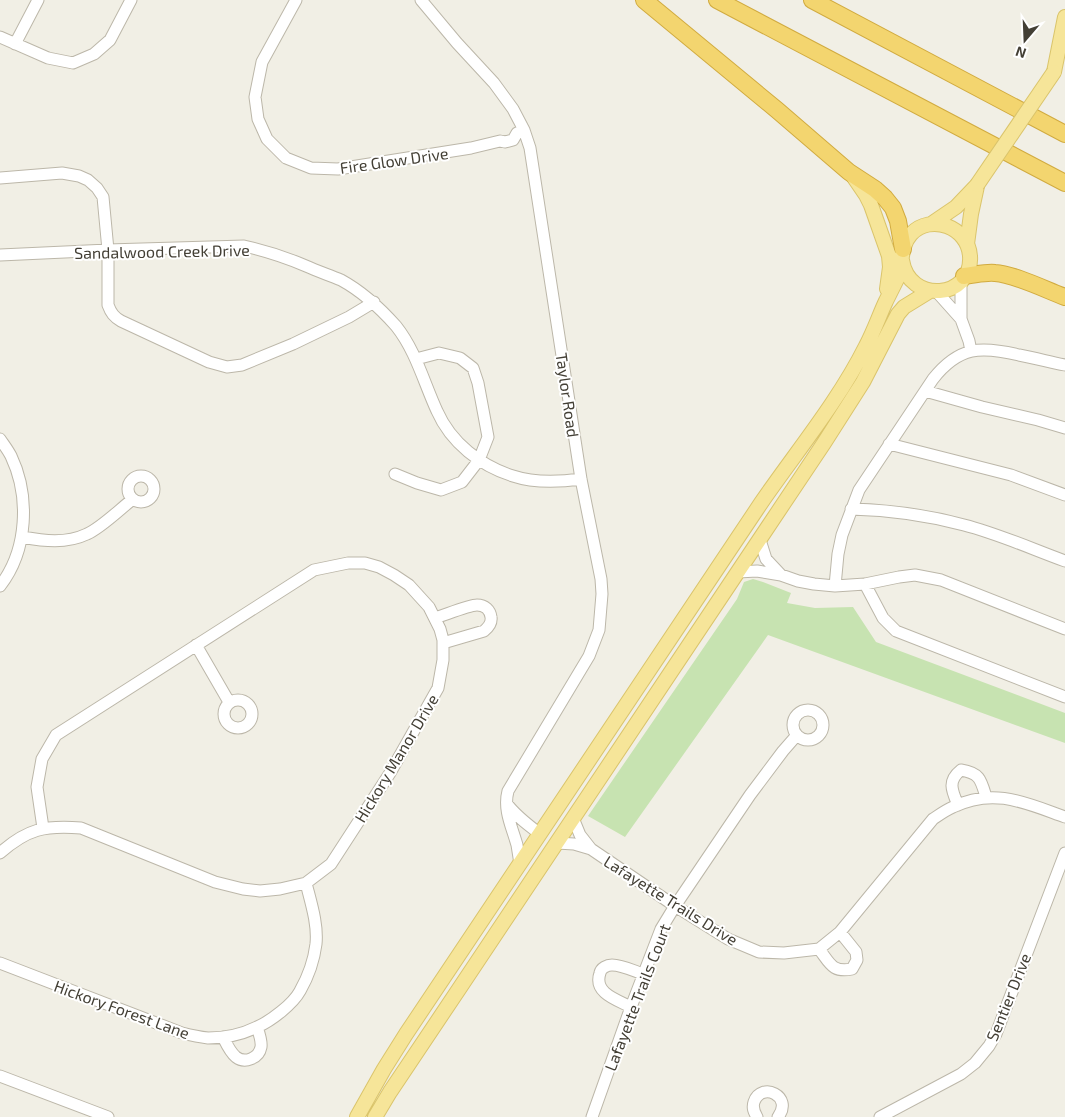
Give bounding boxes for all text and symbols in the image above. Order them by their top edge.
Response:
north arrow [1000,15,1050,65]
text: N [1013,43,1028,62]
street label: Fire Glow Drive [339,143,449,177]
street label: Sandalwood Creek Drive [74,240,250,262]
street label: Taylor Road [553,351,583,439]
street label: Hickory Manor Drive [350,690,442,826]
street label: Lafayette Trails Drive [601,851,741,949]
street label: Lafayette Trails Court [600,921,674,1073]
street label: Sentier Drive [982,950,1034,1044]
street label: Hickory Forest Lane [52,976,192,1042]

